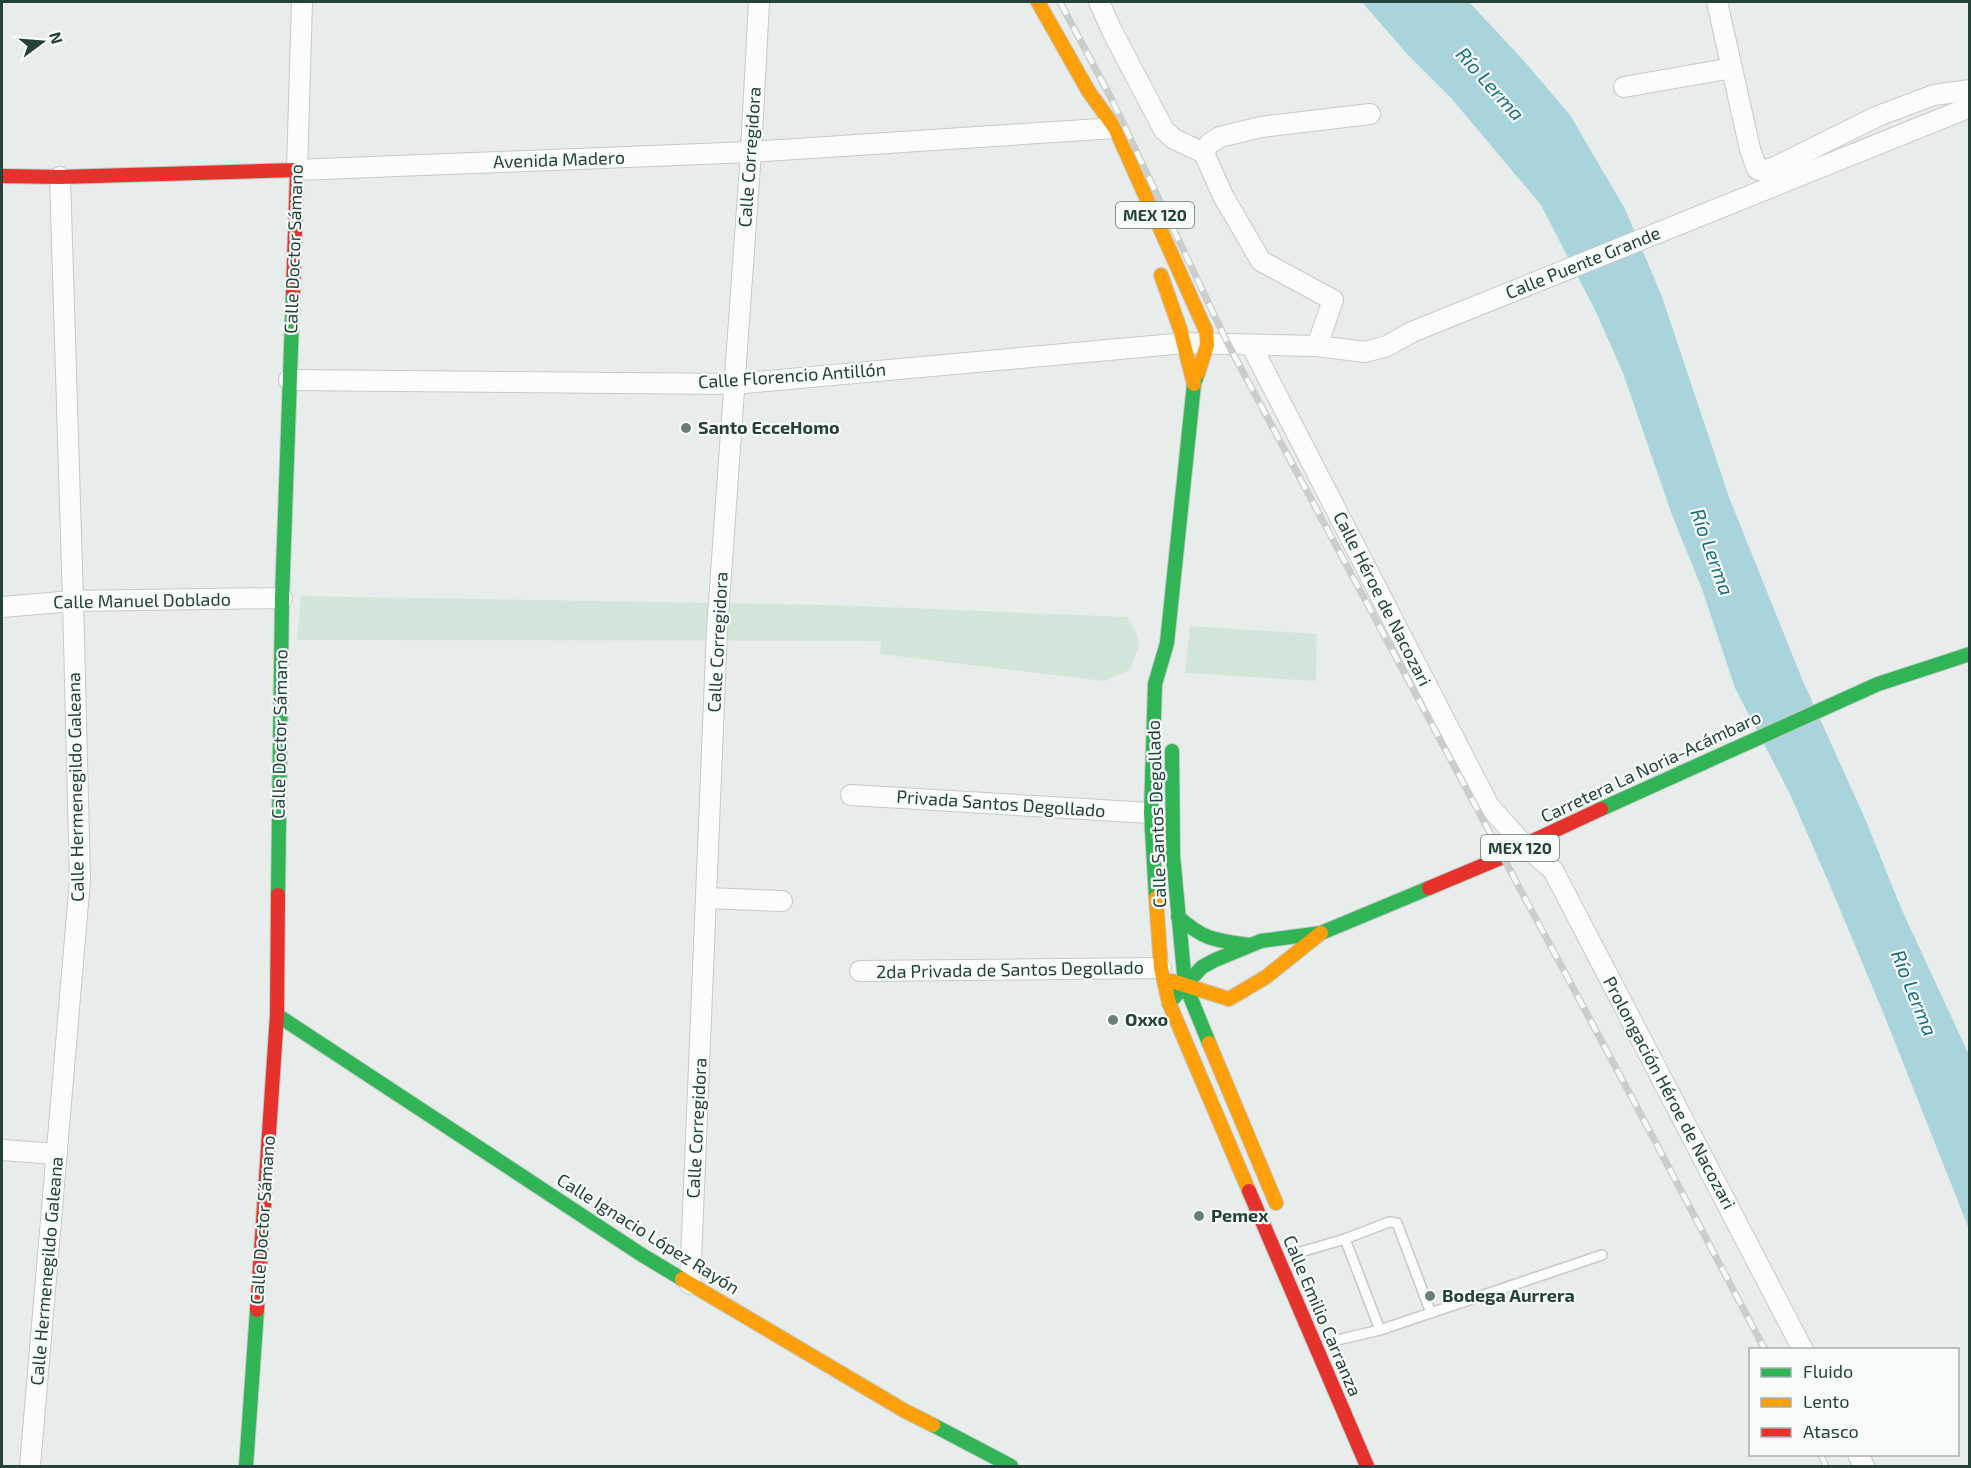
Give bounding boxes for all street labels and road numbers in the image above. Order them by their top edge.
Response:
street label: Calle Corregidora [733,86,765,228]
street label: Avenida Madero [493,146,625,172]
street label: Calle Doctor Sámano [279,164,307,334]
road number: MEX 120 [1116,202,1194,228]
street label: Calle Puente Grande [1502,221,1663,303]
street label: Calle Florencio Antillón [697,357,887,393]
street label: Calle Héroe de Nacozari [1329,507,1437,690]
street label: Calle Corregidora [702,571,732,713]
street label: Calle Manuel Doblado [53,587,231,613]
street label: Calle Doctor Sámano [267,649,291,819]
street label: Calle Hermenegildo Galeana [62,672,88,902]
street label: Carretera La Noria-Acámbaro [1537,705,1764,827]
street label: Calle Santos Degollado [1142,720,1170,908]
street label: Privada Santos Degollado [896,785,1106,821]
road number: MEX 120 [1481,835,1559,861]
street label: 2da Privada de Santos Degollado [876,956,1144,982]
street label: Prolongación Héroe de Nacozari [1599,972,1741,1213]
street label: Calle Corregidora [681,1057,711,1199]
street label: Calle Doctor Sámano [245,1134,279,1305]
street label: Calle Hermenegildo Galeana [25,1155,67,1386]
street label: Calle Ignacio López Rayón [553,1168,744,1298]
street label: Calle Emilio Carranza [1279,1232,1367,1399]

